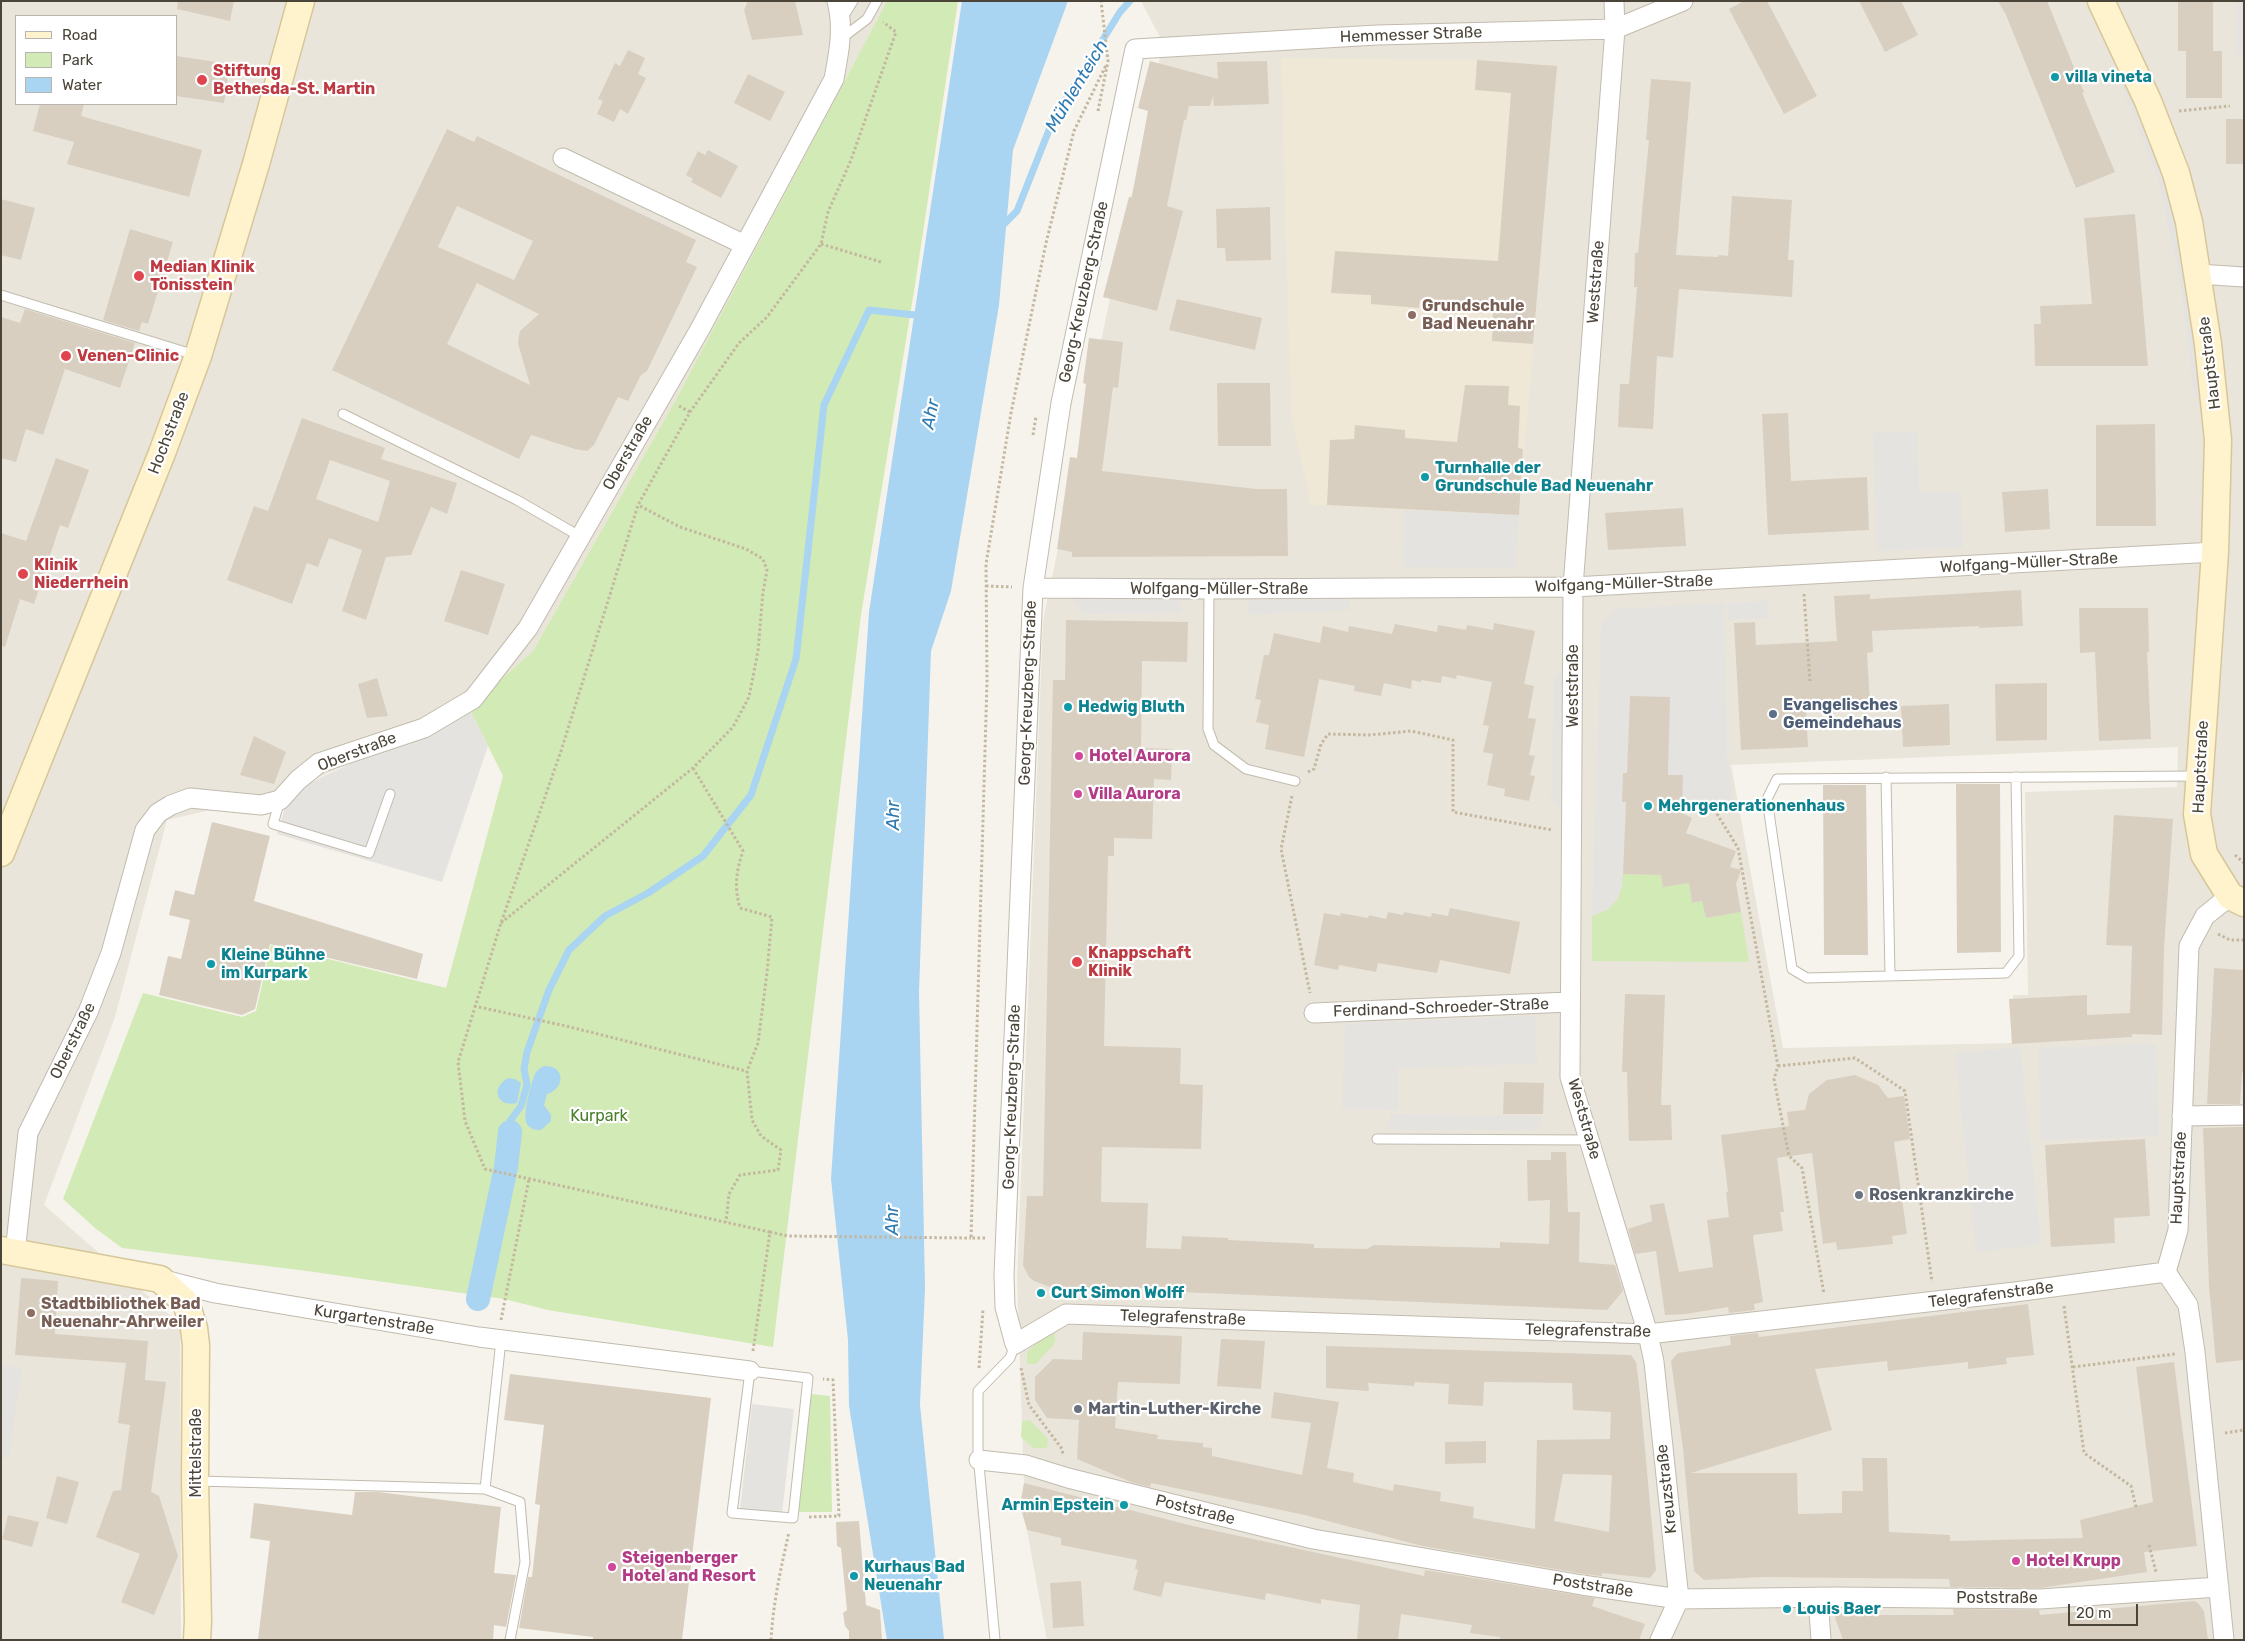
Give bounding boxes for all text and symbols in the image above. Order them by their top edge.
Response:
legend [15,15,178,105]
street label: Hemmesser Straße [1339,23,1483,47]
text: Road [62,26,98,44]
water label: Mühlenteich [1041,36,1113,136]
text: Park [62,51,93,69]
place label: Stiftung Bethesda-St. Martin [213,61,375,99]
place label: villa vineta [2065,67,2152,87]
marker: villa vineta [2049,71,2061,83]
marker: Stiftung Bethesda-St. Martin [195,73,209,87]
text: Water [62,76,102,94]
street label: Georg-Kreuzberg-Straße [1055,199,1113,385]
street label: Weststraße [1584,240,1608,324]
place label: Median Klinik Tönisstein [150,257,255,295]
marker: Median Klinik Tönisstein [132,269,146,283]
place label: Grundschule Bad Neuenahr [1422,296,1534,334]
marker: Grundschule Bad Neuenahr [1406,309,1418,321]
street label: Hauptstraße [2195,316,2225,410]
place label: Venen-Clinic [77,346,179,366]
marker: Venen-Clinic [59,349,73,363]
street label: Hochstraße [144,389,194,477]
water label: Ahr [918,397,944,431]
street label: Oberstraße [599,412,657,494]
place label: Turnhalle der Grundschule Bad Neuenahr [1435,458,1653,496]
marker: Turnhalle der Grundschule Bad Neuenahr [1419,471,1431,483]
street label: Wolfgang-Müller-Straße [1940,549,2118,577]
place label: Klinik Niederrhein [34,555,128,593]
marker: Klinik Niederrhein [16,567,30,581]
street label: Wolfgang-Müller-Straße [1535,571,1713,597]
street label: Wolfgang-Müller-Straße [1130,579,1308,599]
street label: Georg-Kreuzberg-Straße [1015,600,1041,786]
street label: Weststraße [1563,644,1583,728]
place label: Evangelisches Gemeindehaus [1783,695,1902,733]
place label: Hedwig Bluth [1078,697,1185,717]
marker: Hedwig Bluth [1062,701,1074,713]
marker: Evangelisches Gemeindehaus [1767,708,1779,720]
street label: Hauptstraße [2189,720,2213,814]
street label: Oberstraße [315,728,399,776]
place label: Hotel Aurora [1089,746,1191,766]
marker: Hotel Aurora [1073,750,1085,762]
place label: Villa Aurora [1088,784,1181,804]
marker: Villa Aurora [1072,788,1084,800]
place label: Mehrgenerationenhaus [1658,796,1845,816]
water label: Ahr [883,800,905,830]
marker: Mehrgenerationenhaus [1642,800,1654,812]
place label: Knappschaft Klinik [1088,943,1191,981]
place label: Kleine Bühne im Kurpark [221,945,325,983]
marker: Knappschaft Klinik [1070,955,1084,969]
marker: Kleine Bühne im Kurpark [205,958,217,970]
street label: Ferdinand-Schroeder-Straße [1333,995,1549,1021]
street label: Oberstraße [46,1000,100,1082]
street label: Georg-Kreuzberg-Straße [999,1004,1025,1190]
street label: Weststraße [1563,1076,1605,1162]
park label: Kurpark [570,1106,628,1126]
street label: Hauptstraße [2167,1131,2191,1225]
place label: Rosenkranzkirche [1869,1185,2014,1205]
marker: Rosenkranzkirche [1853,1189,1865,1201]
water label: Ahr [882,1205,904,1235]
street label: Telegrafenstraße [1927,1278,2055,1312]
place label: Curt Simon Wolff [1051,1283,1184,1303]
marker: Curt Simon Wolff [1035,1287,1047,1299]
place label: Stadtbibliothek Bad Neuenahr-Ahrweiler [41,1294,204,1332]
street label: Kurgartenstraße [312,1301,436,1339]
street label: Telegrafenstraße [1120,1306,1246,1330]
marker: Stadtbibliothek Bad Neuenahr-Ahrweiler [25,1307,37,1319]
street label: Telegrafenstraße [1525,1320,1651,1342]
place label: Martin-Luther-Kirche [1088,1399,1261,1419]
marker: Martin-Luther-Kirche [1072,1403,1084,1415]
street label: Mittelstraße [186,1408,206,1498]
street label: Kreuzstraße [1653,1443,1681,1535]
street label: Poststraße [1153,1491,1237,1529]
place label: Armin Epstein [1001,1495,1114,1515]
marker: Armin Epstein [1118,1499,1130,1511]
place label: Steigenberger Hotel and Resort [622,1548,756,1586]
place label: Hotel Krupp [2026,1551,2121,1571]
marker: Hotel Krupp [2010,1555,2022,1567]
place label: Kurhaus Bad Neuenahr [864,1557,965,1595]
marker: Steigenberger Hotel and Resort [606,1561,618,1573]
marker: Kurhaus Bad Neuenahr [848,1570,860,1582]
street label: Poststraße [1551,1570,1635,1602]
street label: Poststraße [1956,1588,2038,1608]
scale bar [2070,1594,2140,1626]
place label: Louis Baer [1797,1599,1881,1619]
marker: Louis Baer [1781,1603,1793,1615]
text: 20 m [2076,1604,2111,1622]

